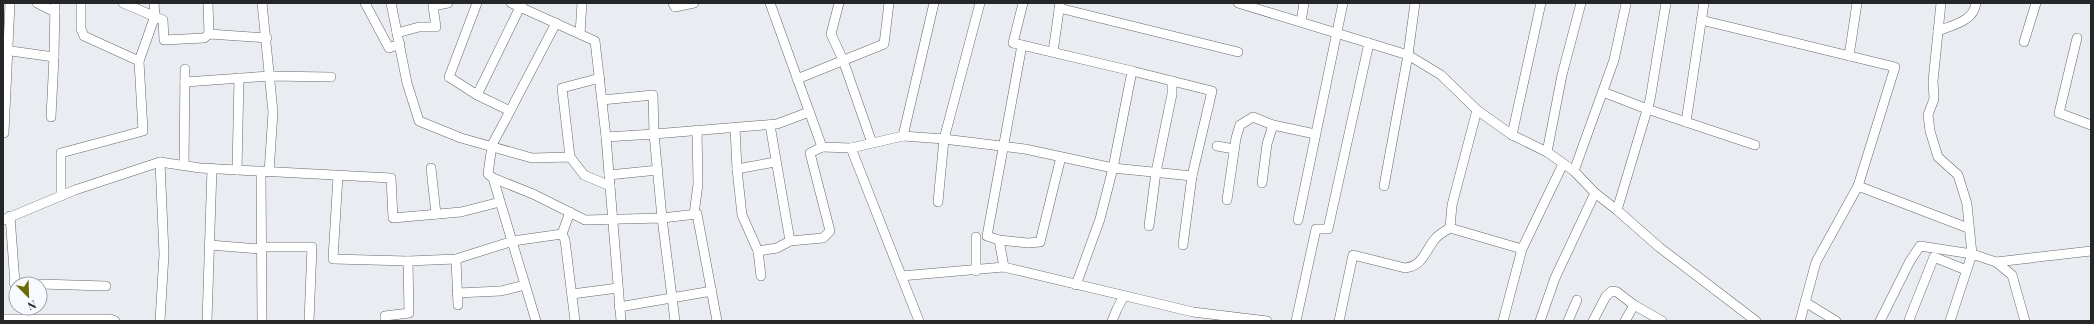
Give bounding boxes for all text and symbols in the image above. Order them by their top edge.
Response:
north arrow [8,276,48,316]
text: N [25,297,39,314]

